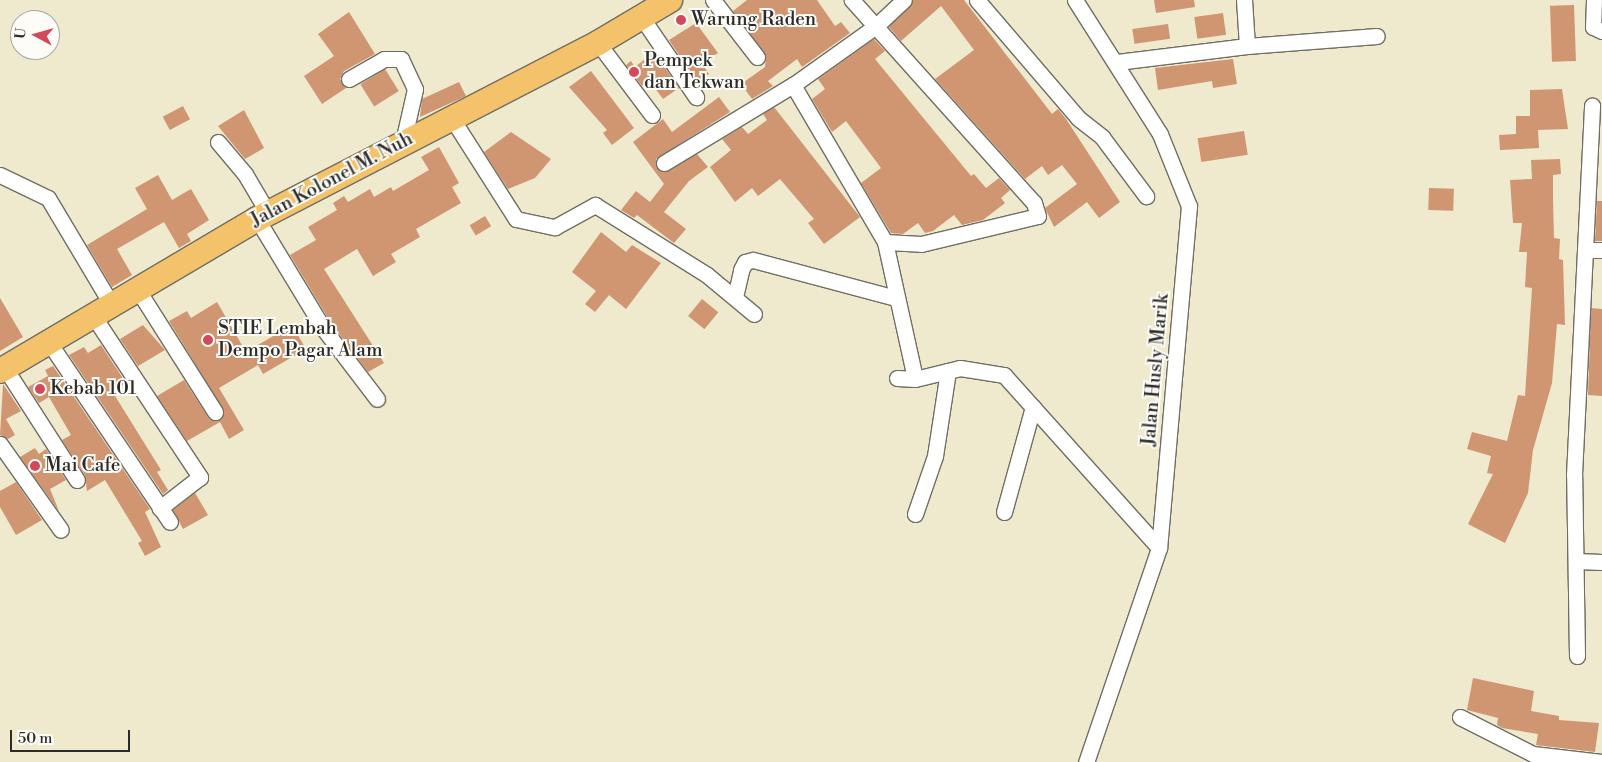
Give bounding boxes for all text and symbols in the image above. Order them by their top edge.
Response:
place label: Warung Raden [691,9,816,31]
north arrow [10,10,60,60]
marker: Warung Raden [675,14,687,26]
text: U [12,27,31,40]
place label: Pempek dan Tekwan [644,50,745,94]
marker: Pempek dan Tekwan [628,66,640,78]
street label: Jalan Kolonel M. Nuh [247,128,417,232]
street label: Jalan Husly Marik [1138,293,1174,447]
place label: STIE Lembah Dempo Pagar Alam [218,318,383,362]
marker: STIE Lembah Dempo Pagar Alam [202,334,214,346]
place label: Kebab 101 [50,378,136,400]
marker: Kebab 101 [34,383,46,395]
place label: Mai Cafe [45,455,120,477]
marker: Mai Cafe [29,460,41,472]
scale bar [12,720,132,752]
text: 50 m [18,729,52,748]

